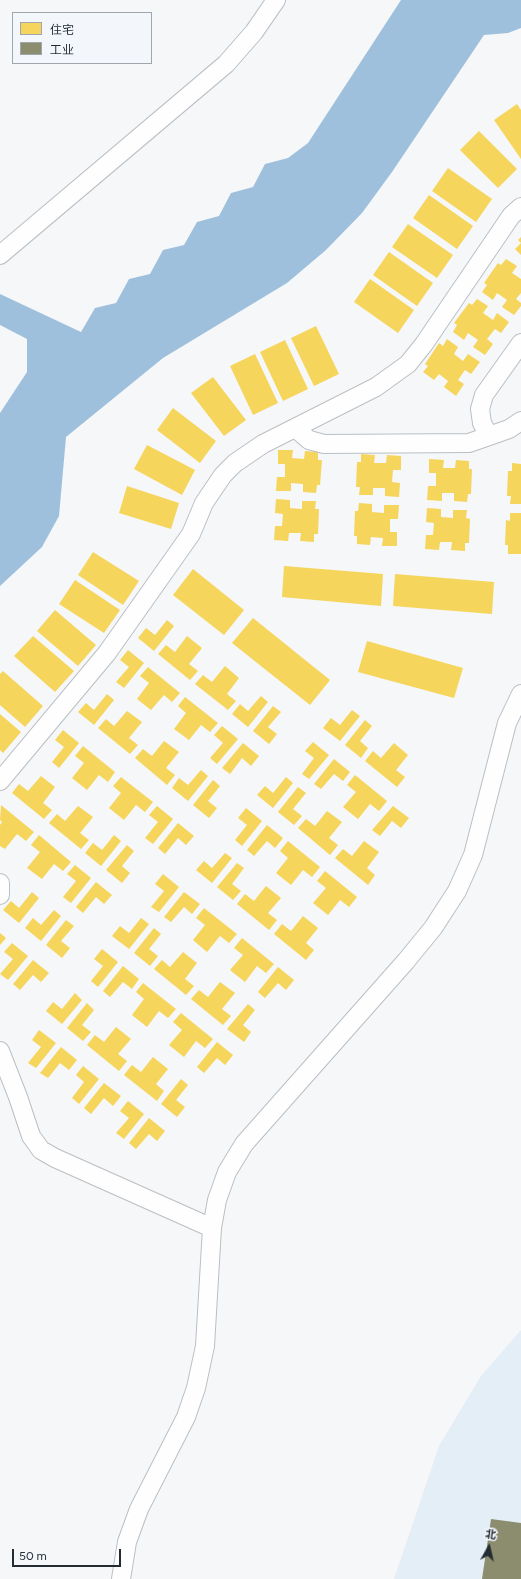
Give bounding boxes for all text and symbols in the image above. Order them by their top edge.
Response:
legend [12,12,152,64]
text: 住宅 [50,23,74,37]
text: 工业 [50,43,74,57]
north arrow [469,1527,509,1567]
text: 北 [484,1527,497,1542]
scale bar [14,1541,123,1567]
text: 50 m [19,1549,47,1563]

